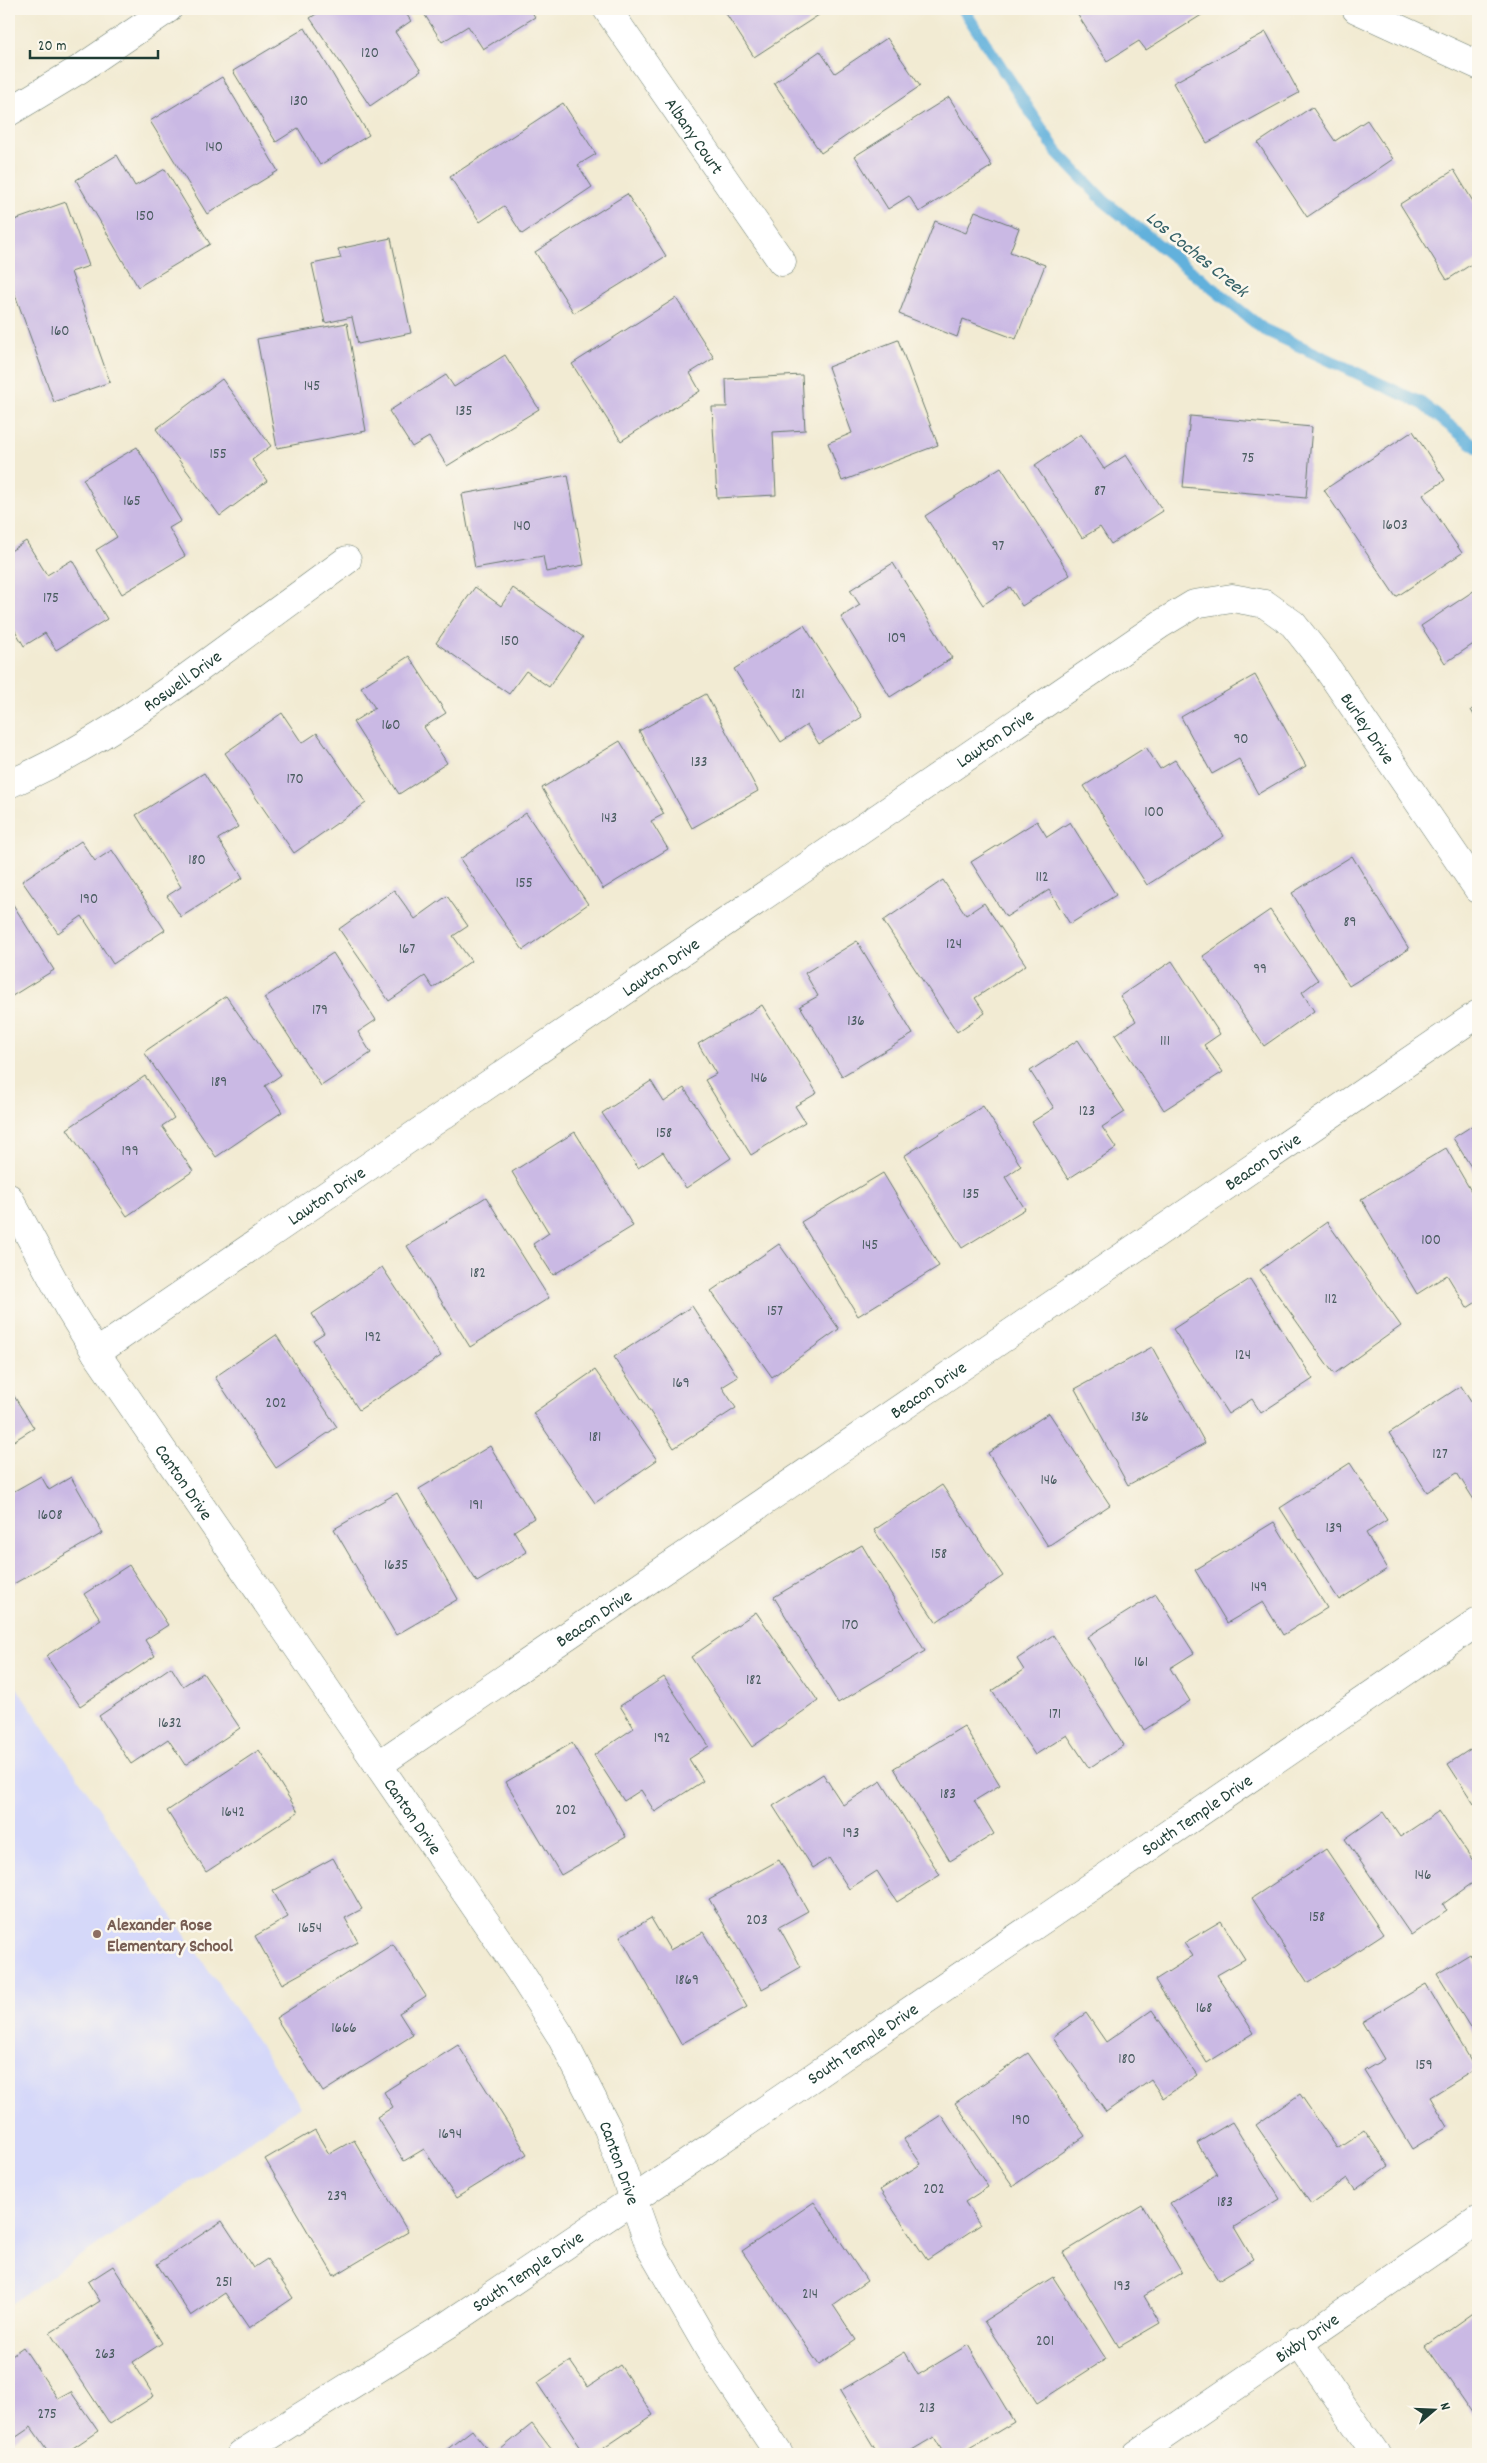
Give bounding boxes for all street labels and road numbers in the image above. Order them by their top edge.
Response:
street label: Albany Court [657,94,728,181]
street label: Roswell Drive [139,646,228,719]
street label: Burley Drive [1333,689,1399,770]
street label: Lawton Drive [952,704,1040,775]
street label: Lawton Drive [618,933,706,1004]
street label: Beacon Drive [1221,1128,1307,1198]
street label: Lawton Drive [284,1162,372,1233]
street label: Beacon Drive [886,1357,973,1426]
street label: Canton Drive [147,1440,217,1527]
street label: Beacon Drive [552,1585,638,1655]
street label: South Temple Drive [1137,1770,1259,1864]
street label: Canton Drive [376,1774,446,1861]
street label: South Temple Drive [803,1998,924,2092]
street label: Canton Drive [591,2117,644,2209]
street label: South Temple Drive [468,2226,590,2320]
street label: Bixby Drive [1271,2309,1345,2370]

